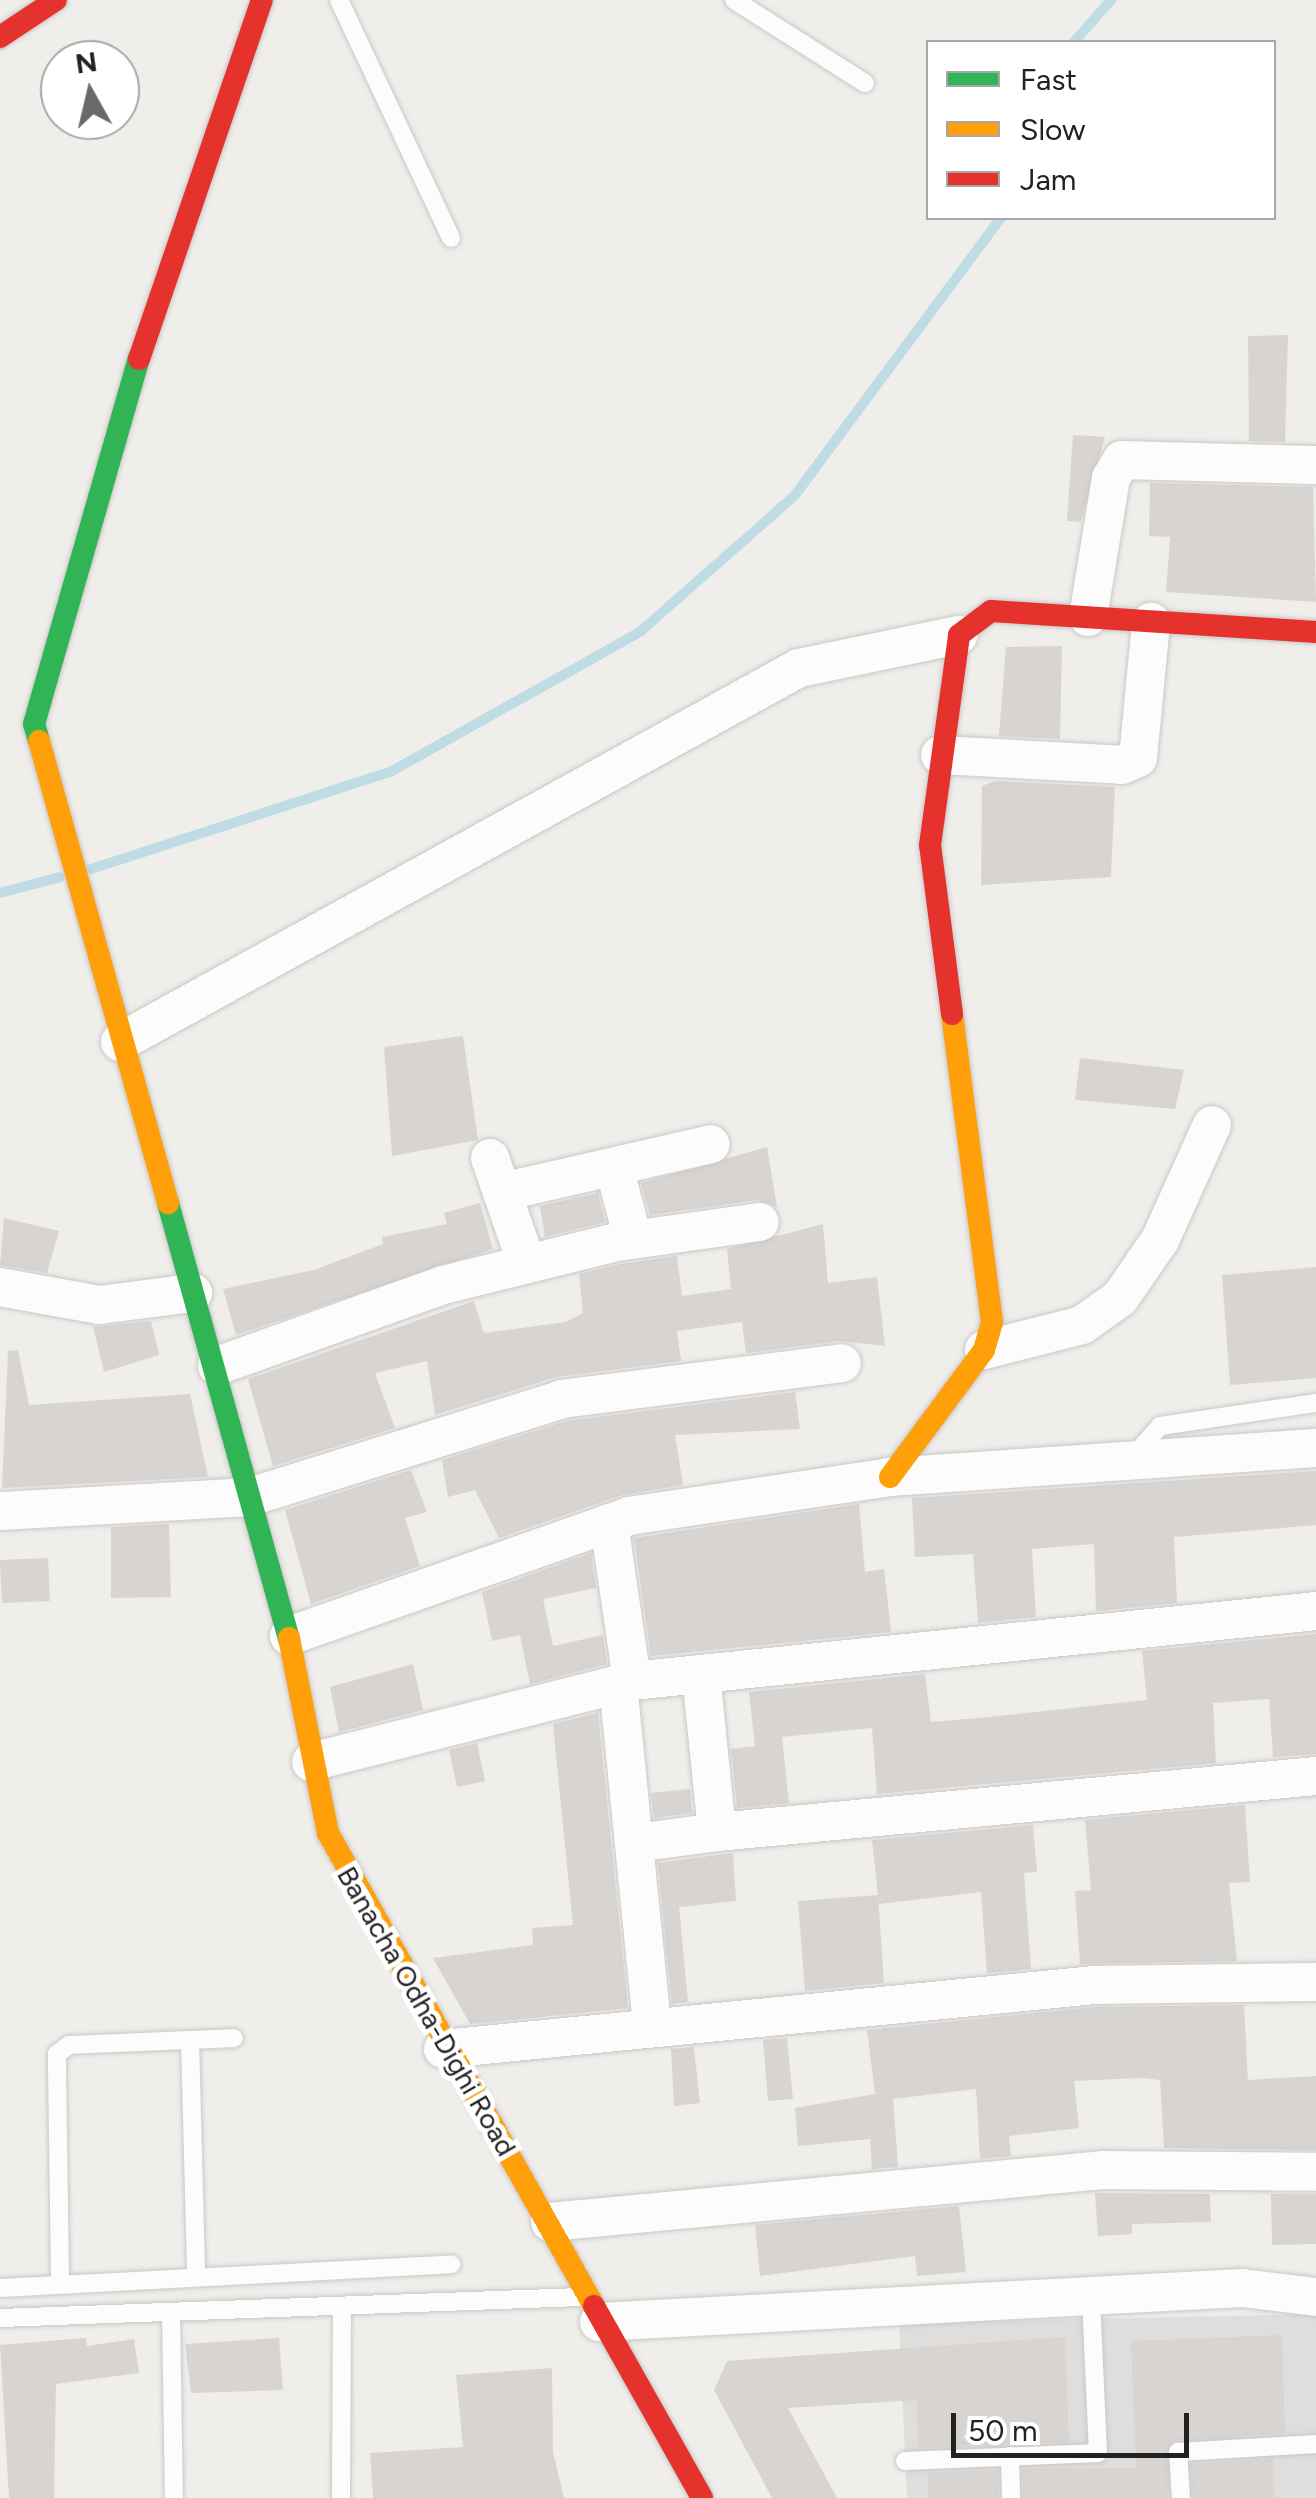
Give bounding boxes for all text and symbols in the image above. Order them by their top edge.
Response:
north arrow [40,40,140,140]
legend [926,40,1276,220]
text: N [73,44,99,81]
text: Fast [1020,61,1077,98]
text: Slow [1020,111,1086,148]
text: Jam [1020,161,1076,198]
street label: Banacha Odha-Dighi Road [330,1860,524,2162]
scale bar [956,2393,1194,2455]
text: 50 m [968,2412,1037,2449]

